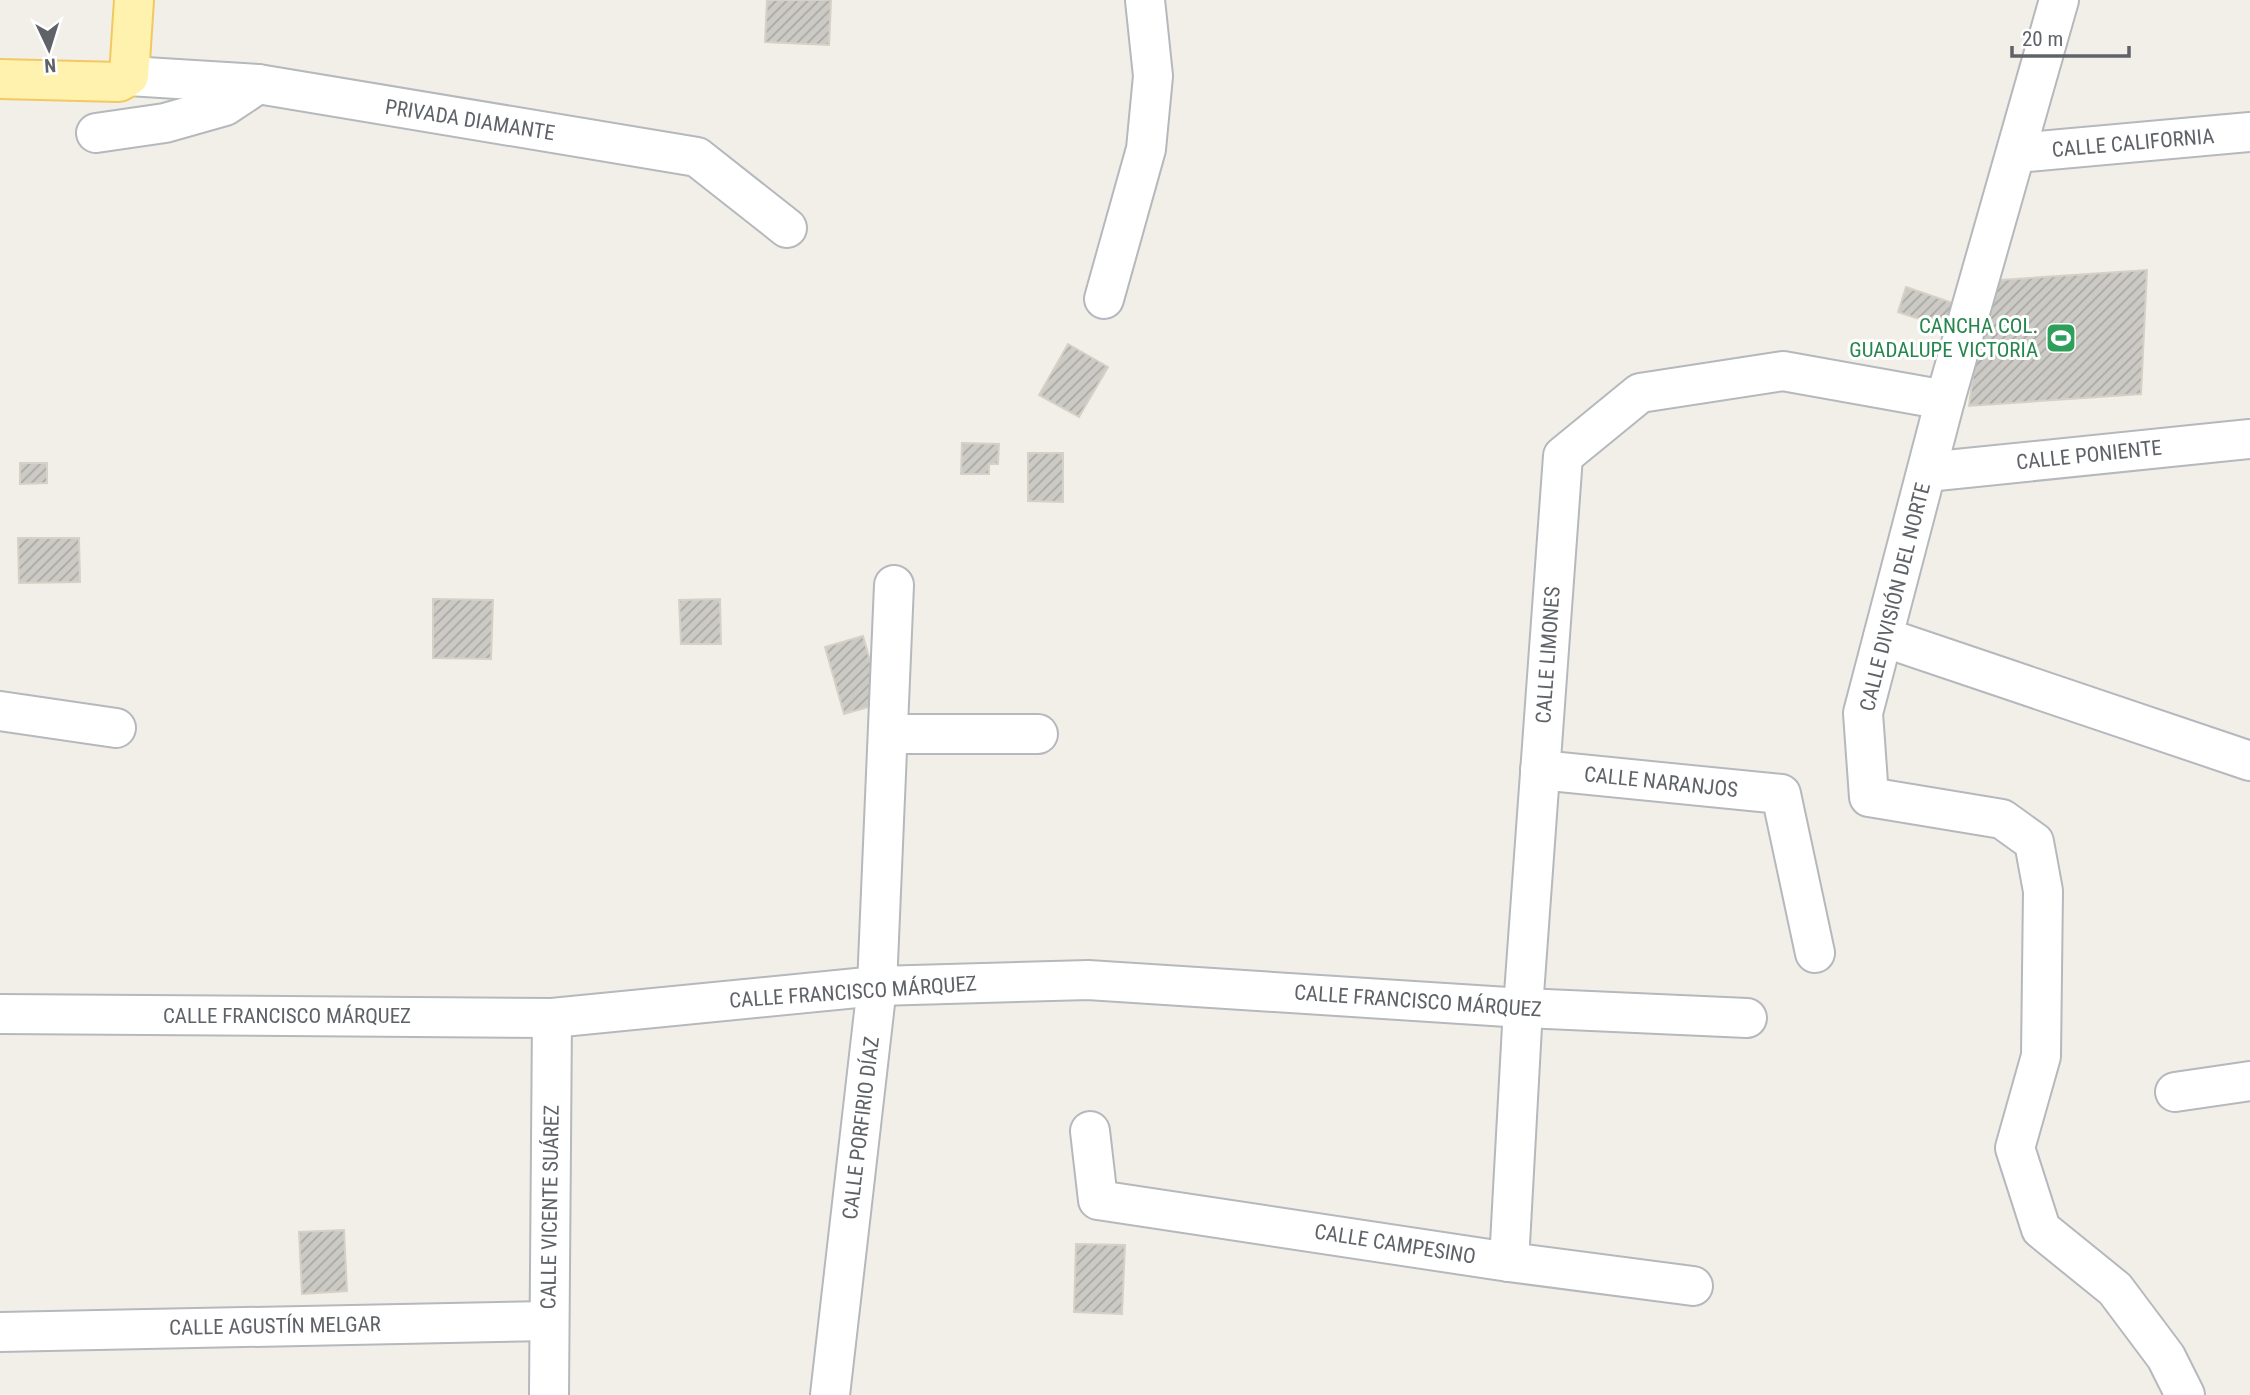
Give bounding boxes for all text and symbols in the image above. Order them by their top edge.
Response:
north arrow [14,14,84,84]
scale bar [2012,14,2129,58]
text: 20 m [2022,27,2063,51]
text: N [44,54,57,77]
street label: PRIVADA DIAMANTE [383,95,557,145]
street label: CALLE CALIFORNIA [2051,124,2215,162]
place label: CANCHA COL. GUADALUPE VICTORIA [1849,314,2038,362]
sports icon: CANCHA COL. GUADALUPE VICTORIA [2044,321,2078,355]
street label: CALLE PONIENTE [2015,435,2163,475]
street label: CALLE DIVISIÓN DEL NORTE [1855,480,1935,714]
street label: CALLE LIMONES [1531,586,1565,724]
street label: CALLE NARANJOS [1583,762,1739,802]
street label: CALLE FRANCISCO MÁRQUEZ [728,971,978,1013]
street label: CALLE FRANCISCO MÁRQUEZ [1293,980,1543,1022]
street label: CALLE FRANCISCO MÁRQUEZ [163,1004,411,1028]
street label: CALLE PORFIRIO DÍAZ [838,1035,884,1221]
street label: CALLE VICENTE SUÁREZ [536,1104,564,1310]
street label: CALLE CAMPESINO [1313,1219,1477,1269]
street label: CALLE AGUSTÍN MELGAR [169,1312,381,1340]

